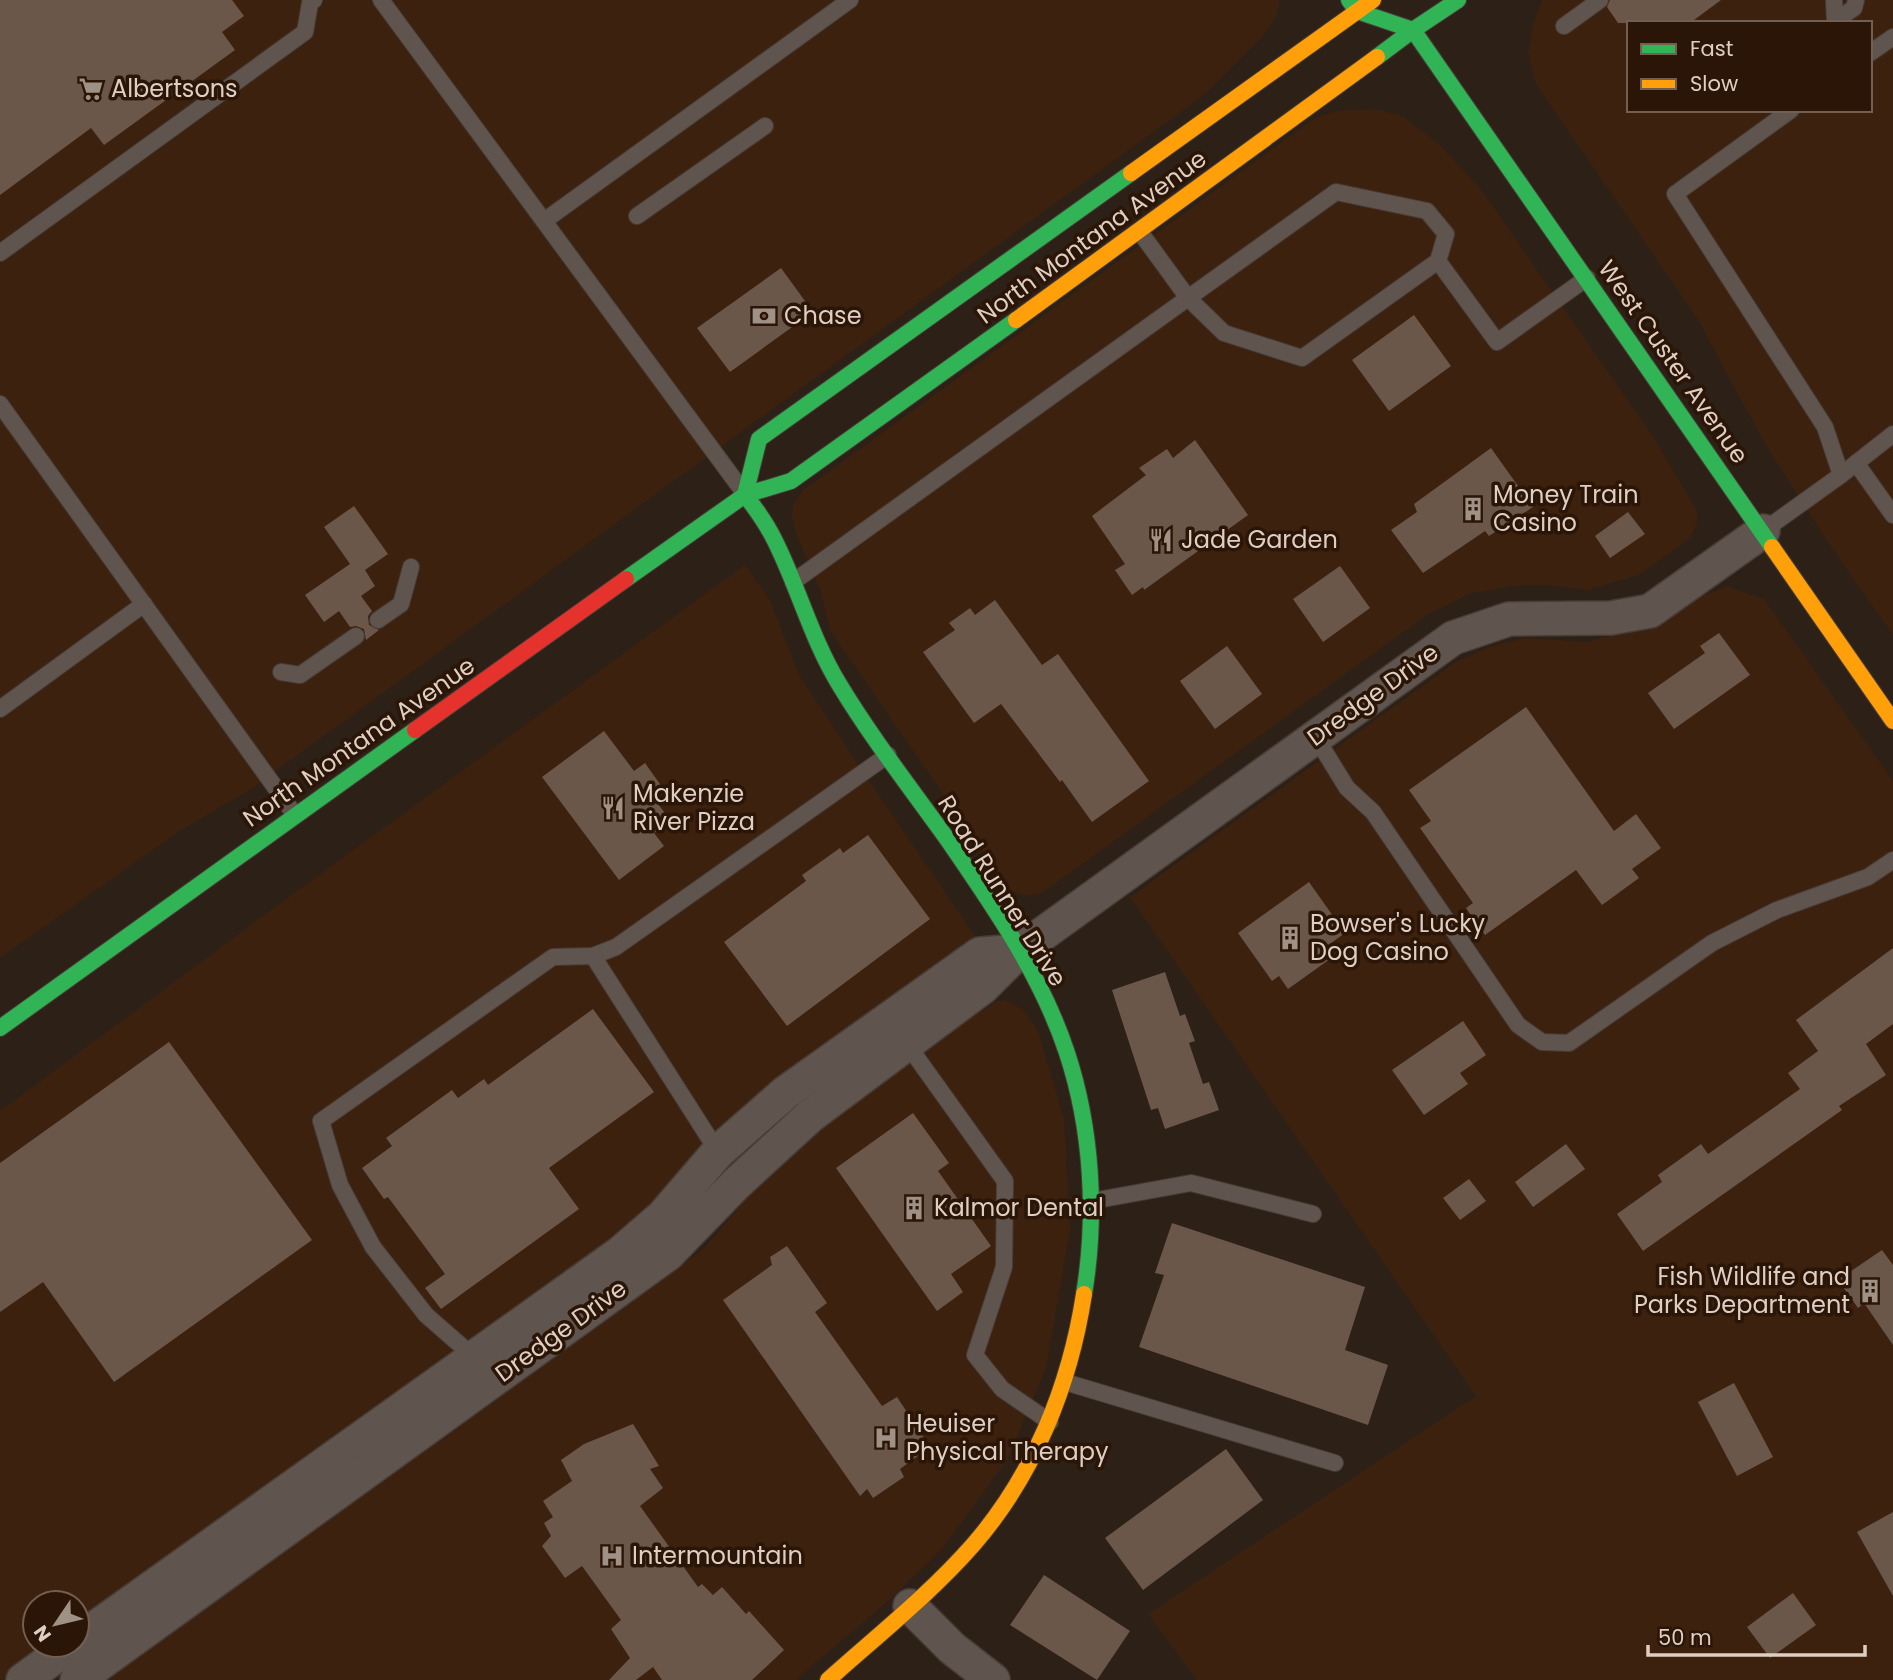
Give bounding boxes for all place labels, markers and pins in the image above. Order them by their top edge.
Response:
place label: Albertsons [111,72,238,105]
supermarket icon: Albertsons [77,75,105,103]
place label: Chase [784,299,862,332]
bank icon: Chase [750,302,778,330]
place label: Money Train Casino [1493,478,1639,539]
building icon: Money Train Casino [1459,495,1487,523]
place label: Jade Garden [1181,523,1338,556]
restaurant icon: Jade Garden [1147,526,1175,554]
place label: Makenzie River Pizza [633,777,755,838]
restaurant icon: Makenzie River Pizza [599,794,627,822]
place label: Bowser's Lucky Dog Casino [1310,907,1486,968]
building icon: Bowser's Lucky Dog Casino [1276,924,1304,952]
place label: Kalmor Dental [934,1191,1104,1224]
building icon: Kalmor Dental [900,1194,928,1222]
place label: Fish Wildlife and Parks Department [1634,1260,1850,1321]
building icon: Fish Wildlife and Parks Department [1856,1277,1884,1305]
place label: Heuiser Physical Therapy [906,1407,1109,1468]
hospital icon: Heuiser Physical Therapy [872,1424,900,1452]
place label: Intermountain [632,1539,803,1572]
hospital icon: Intermountain [598,1542,626,1570]

